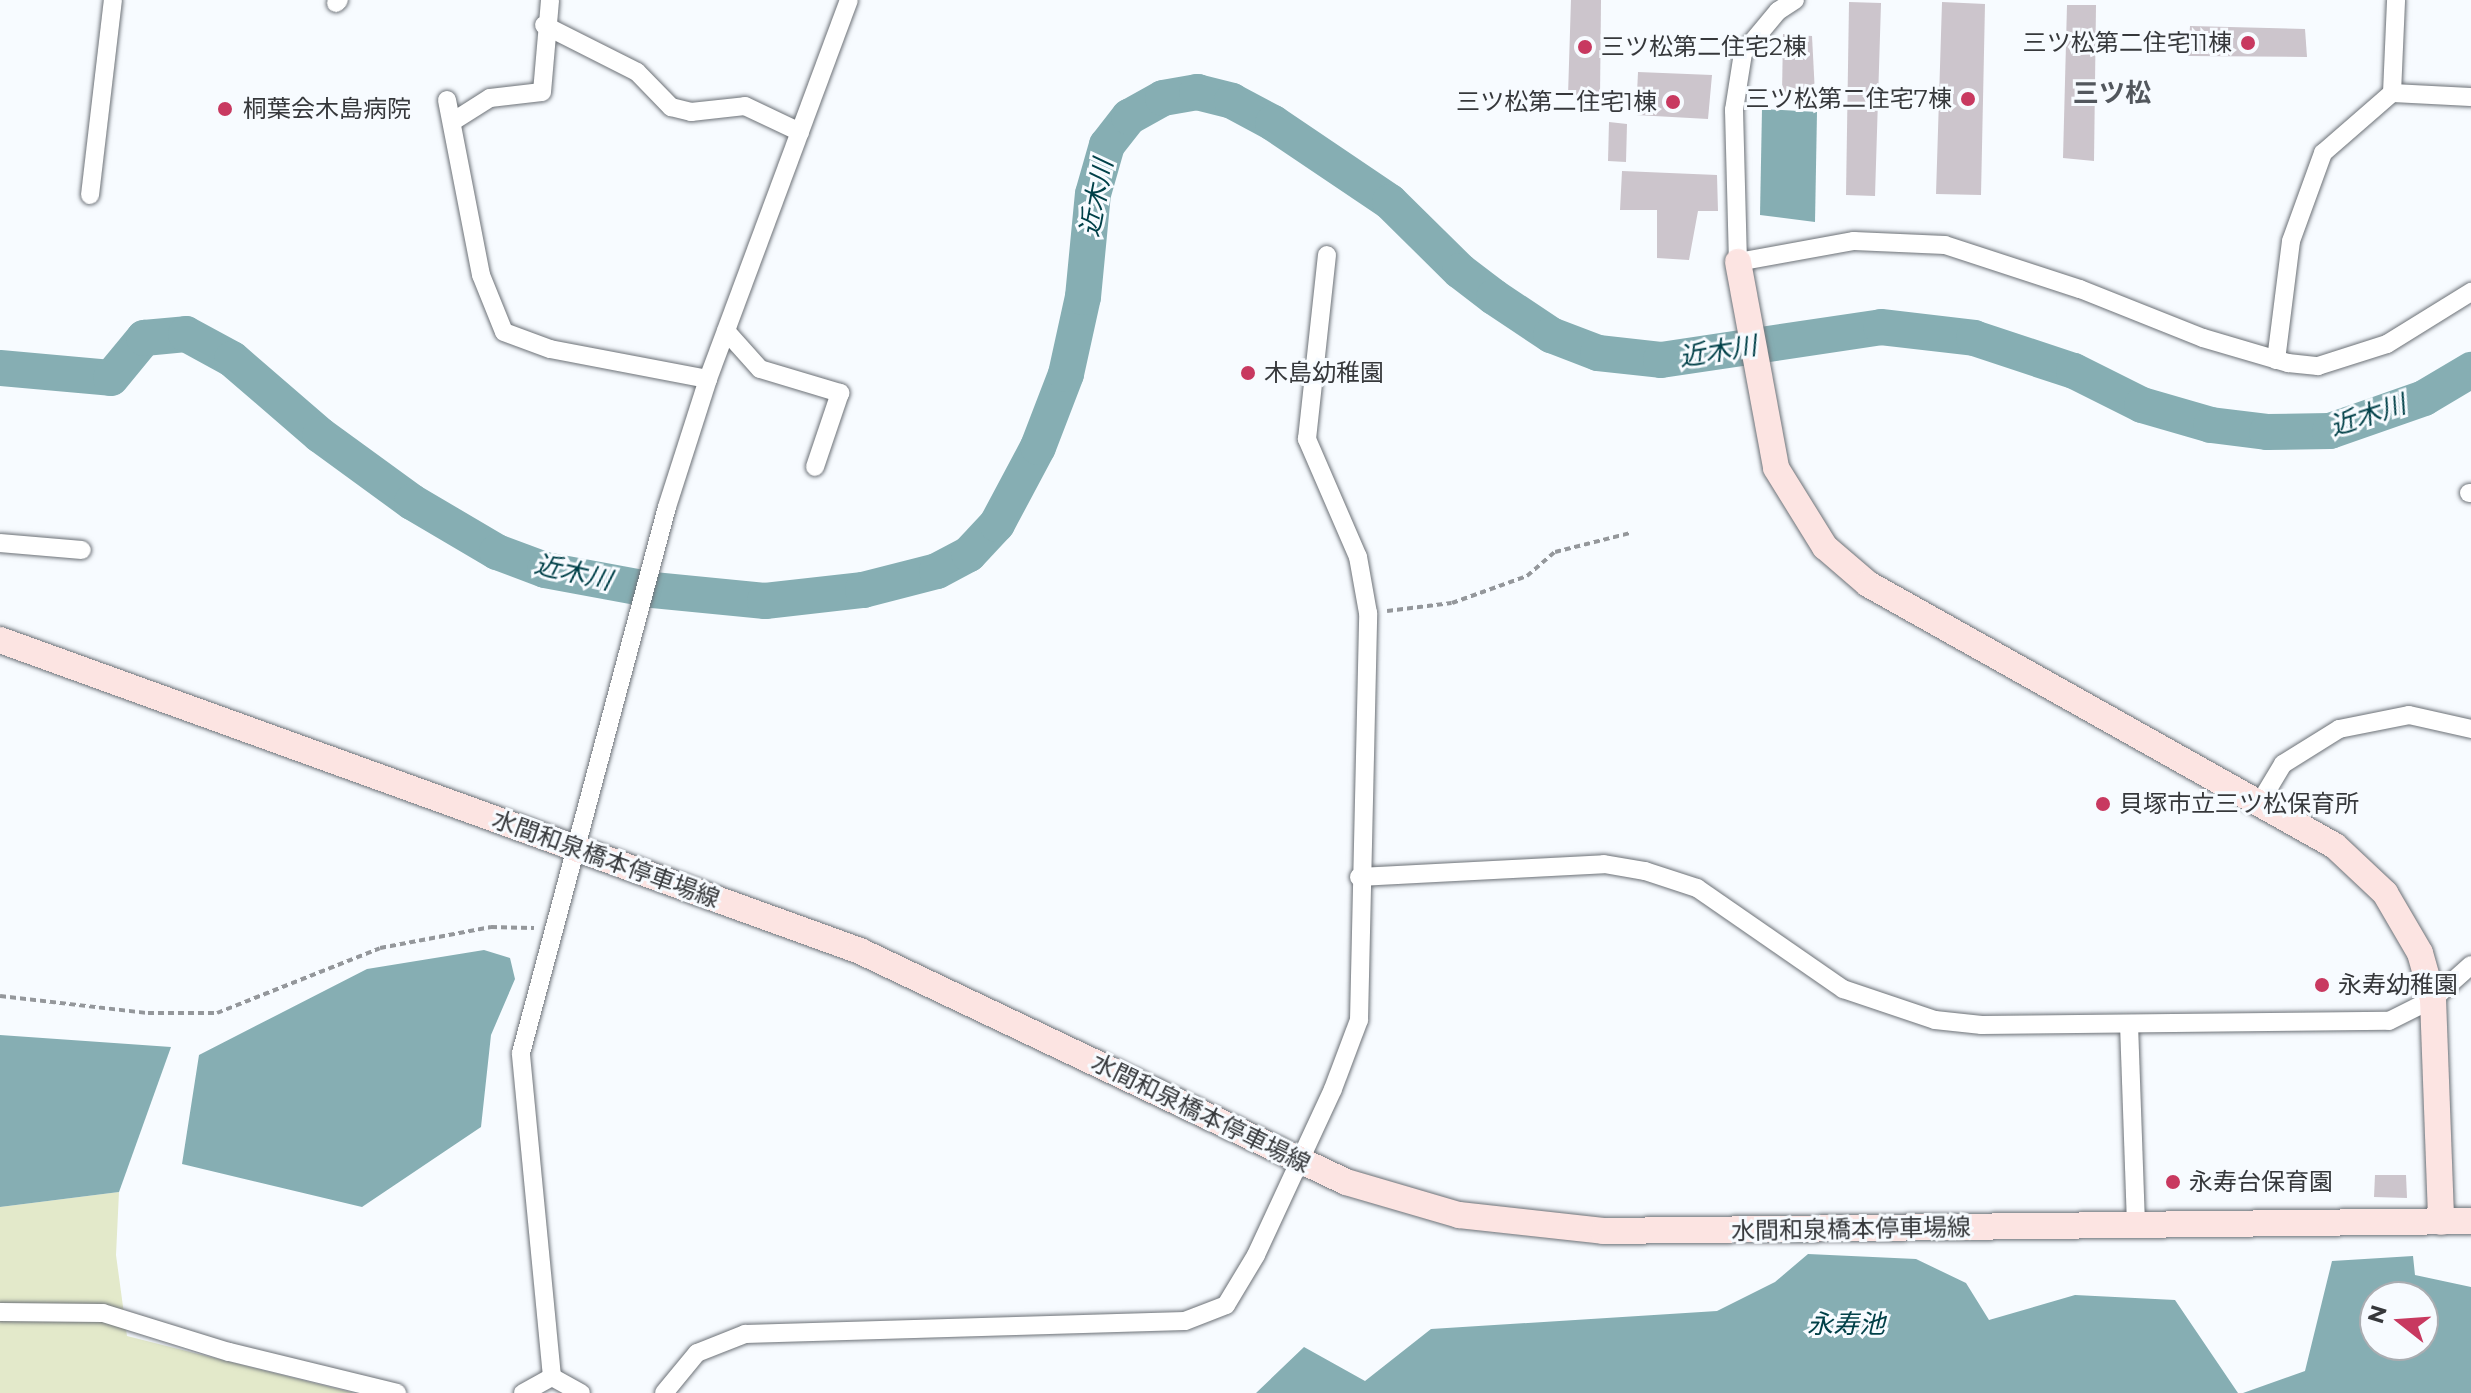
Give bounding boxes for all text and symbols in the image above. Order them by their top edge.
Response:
place label: 三ツ松第二住宅11棟 [2023,29,2232,57]
place label: 三ツ松第二住宅2棟 [1601,33,1807,61]
marker: 三ツ松第二住宅11棟 [2239,34,2257,52]
marker: 三ツ松第二住宅2棟 [1576,38,1594,56]
district label: 三ツ松 [2073,78,2151,110]
place label: 三ツ松第二住宅7棟 [1746,85,1952,113]
place label: 三ツ松第二住宅1棟 [1456,88,1657,116]
marker: 三ツ松第二住宅7棟 [1959,90,1977,108]
marker: 三ツ松第二住宅1棟 [1664,93,1682,111]
place label: 桐葉会木島病院 [243,95,411,123]
marker: 桐葉会木島病院 [214,98,236,120]
water label: 近木川 [1074,157,1120,239]
water label: 近木川 [1677,330,1759,374]
place label: 木島幼稚園 [1264,359,1384,387]
marker: 木島幼稚園 [1239,364,1257,382]
water label: 近木川 [2326,389,2410,443]
water label: 近木川 [531,549,615,597]
place label: 貝塚市立三ツ松保育所 [2119,790,2359,818]
marker: 貝塚市立三ツ松保育所 [2094,795,2112,813]
street label: 水間和泉橋本停車場線 [488,804,724,914]
place label: 永寿幼稚園 [2338,971,2458,999]
marker: 永寿幼稚園 [2313,976,2331,994]
street label: 水間和泉橋本停車場線 [1087,1047,1315,1179]
place label: 永寿台保育園 [2189,1168,2333,1196]
marker: 永寿台保育園 [2164,1173,2182,1191]
street label: 水間和泉橋本停車場線 [1731,1213,1971,1245]
north arrow [2359,1281,2439,1361]
text: N [2362,1302,2393,1327]
water label: 永寿池 [1807,1309,1885,1341]

